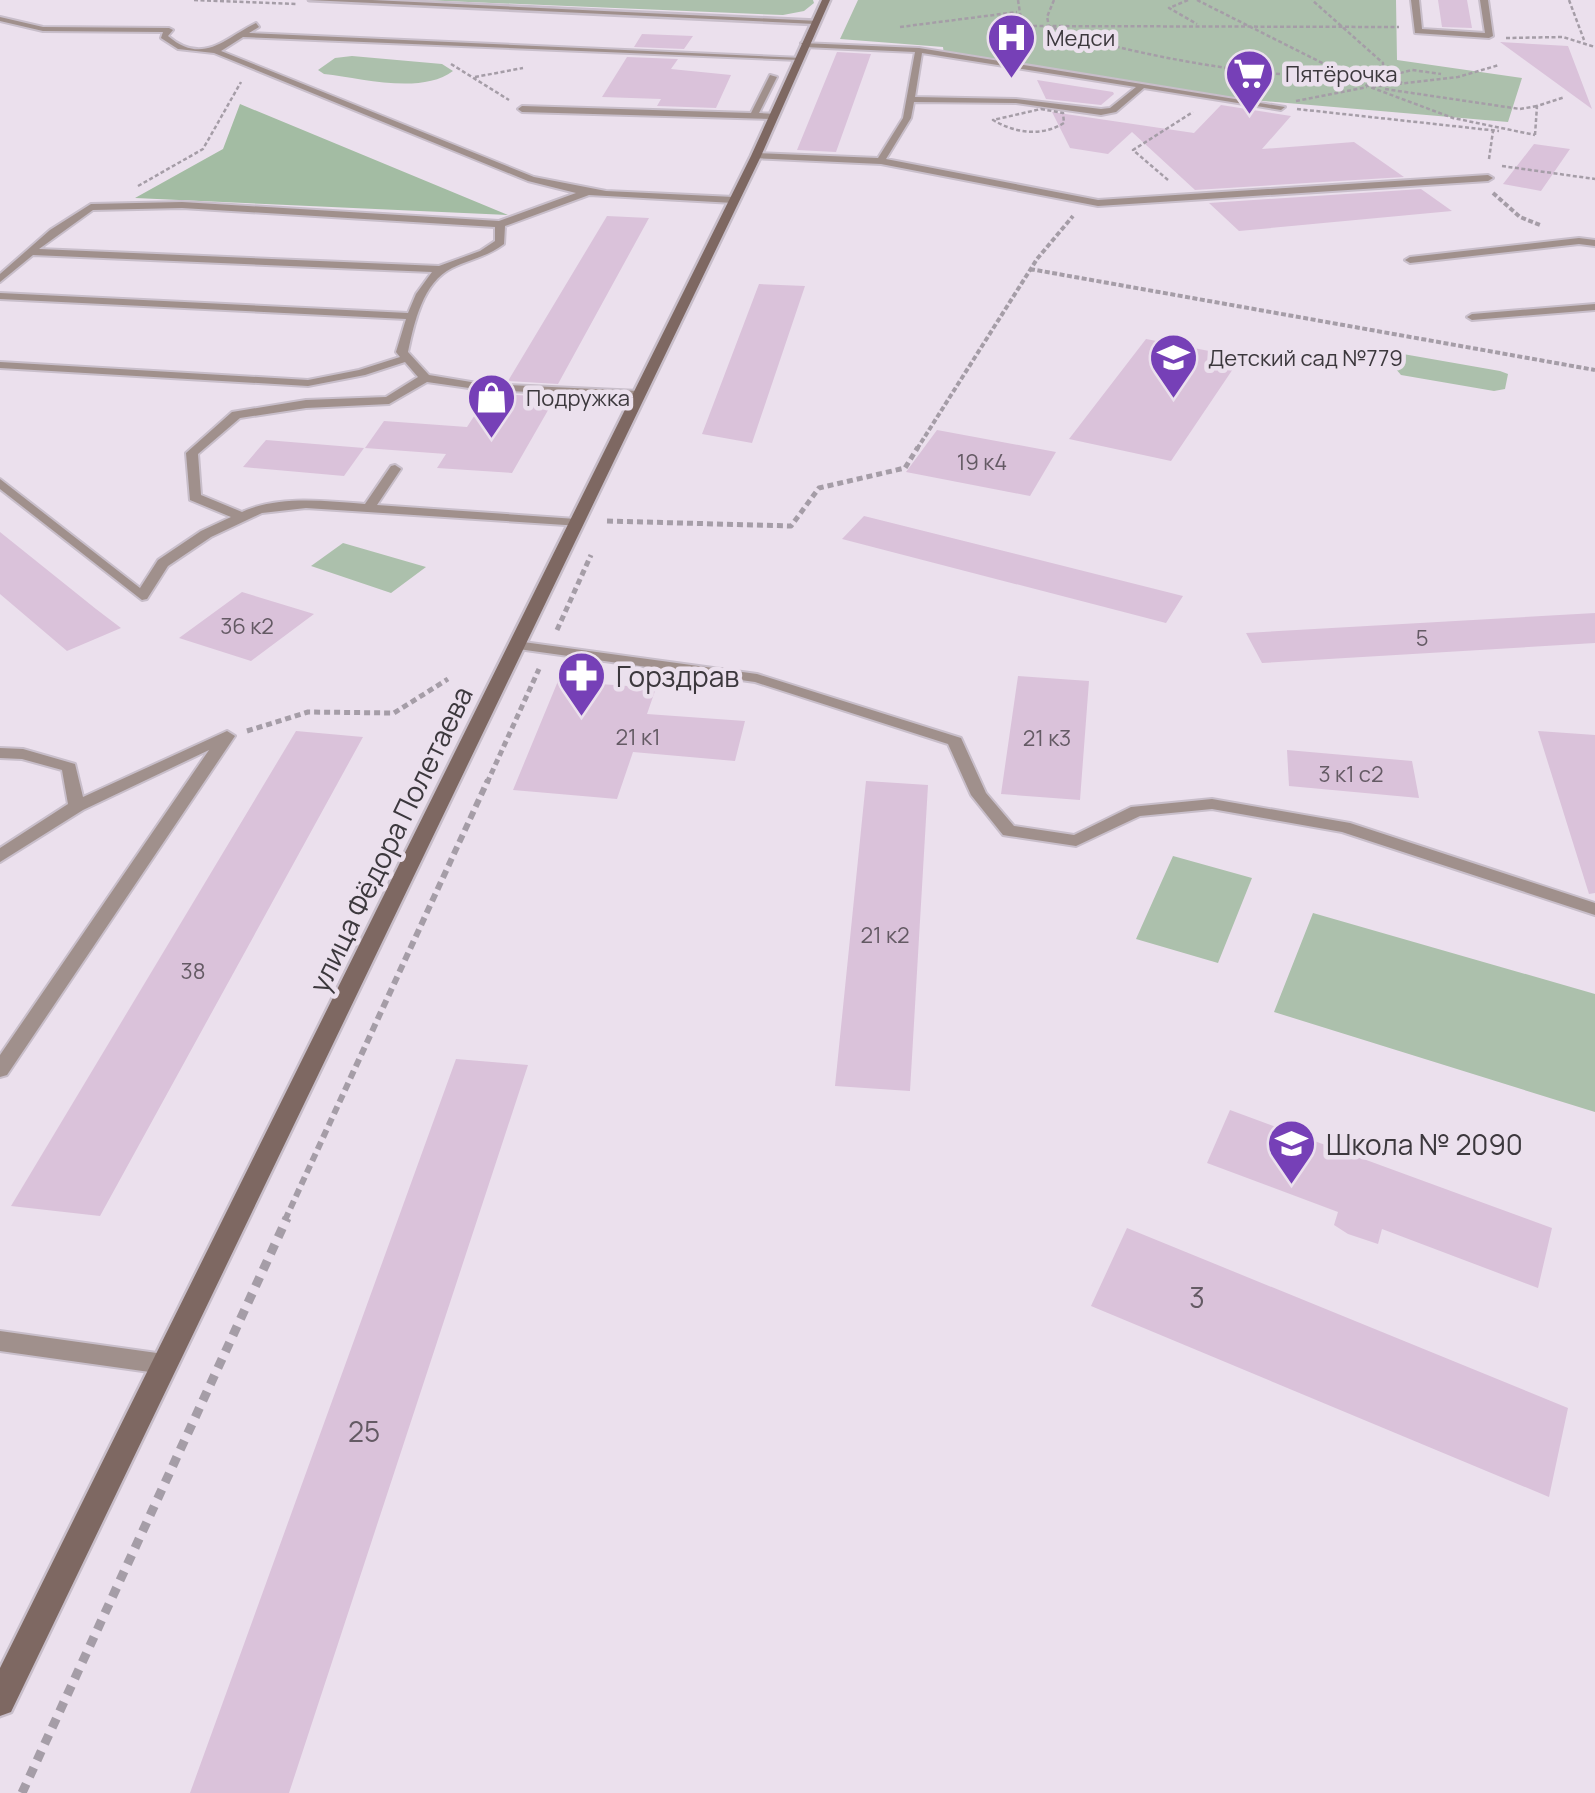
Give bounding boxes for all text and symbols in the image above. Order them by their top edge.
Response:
hospital icon: Медси [985,12,1037,80]
place label: Медси [1046,23,1115,53]
supermarket icon: Пятёрочка [1224,48,1276,116]
place label: Пятёрочка [1285,59,1398,89]
school or university icon: Детский сад №779 [1147,332,1199,400]
place label: Детский сад №779 [1208,343,1403,373]
shop icon: Подружка [465,372,517,440]
place label: Подружка [526,383,630,413]
house number: 19 к4 [957,447,1007,477]
house number: 36 к2 [220,611,274,641]
house number: 5 [1416,623,1428,653]
pharmacy icon: Горздрав [555,650,607,718]
place label: Горздрав [616,657,739,695]
street label: улица Фёдора Полетаева [299,680,481,998]
house number: 21 к1 [615,722,661,752]
house number: 21 к3 [1023,723,1071,753]
house number: 3 к1 с2 [1318,759,1384,789]
house number: 21 к2 [861,920,909,950]
house number: 38 [181,956,205,986]
school or university icon: Школа № 2090 [1265,1118,1317,1186]
place label: Школа № 2090 [1326,1125,1523,1163]
house number: 3 [1189,1278,1205,1316]
house number: 25 [348,1412,380,1450]

